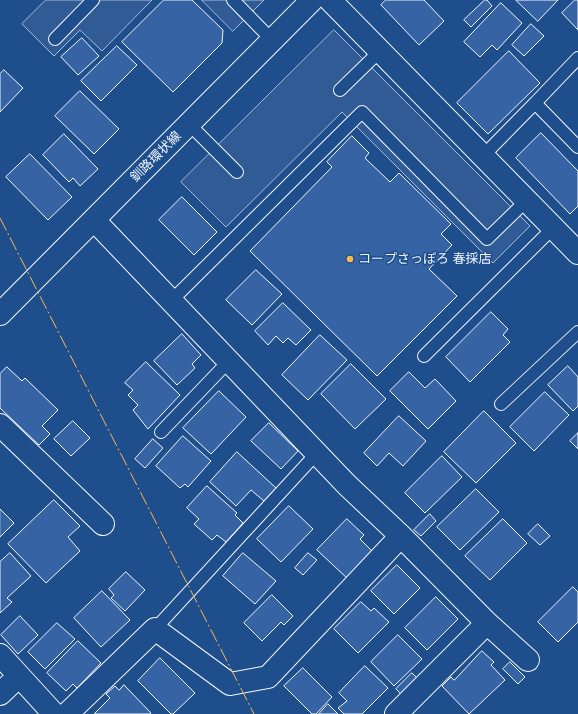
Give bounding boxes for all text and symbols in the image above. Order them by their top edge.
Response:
street label: 釧路環状線 [128,129,184,185]
place label: コープさっぽろ 春採店 [358,251,491,267]
marker: コープさっぽろ 春採店 [345,254,355,264]

